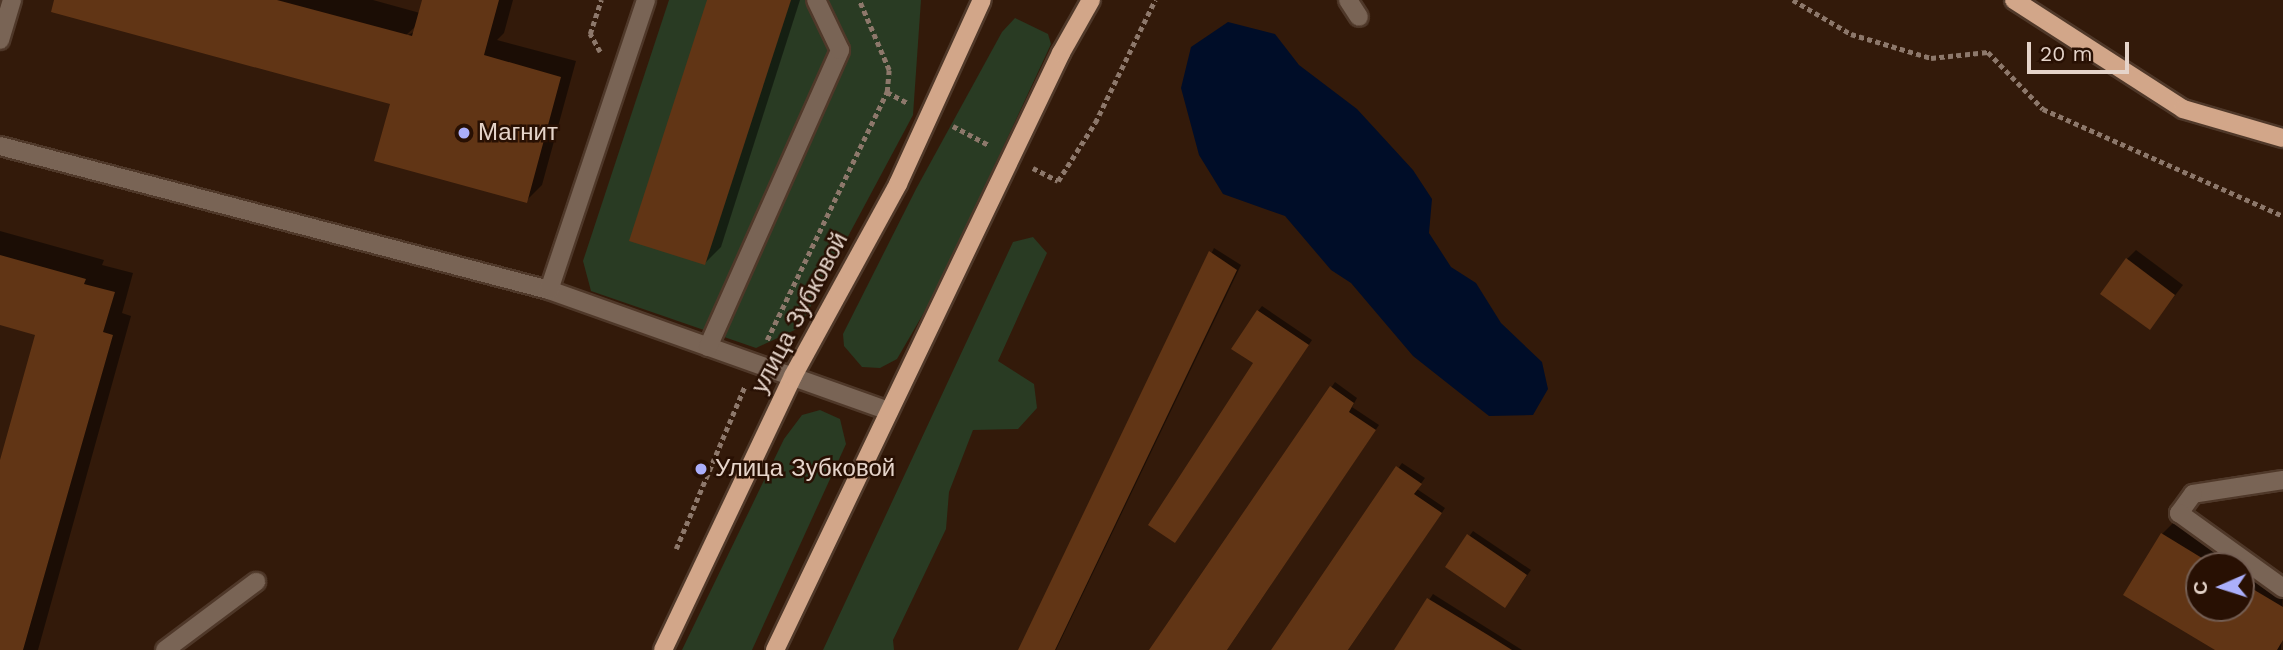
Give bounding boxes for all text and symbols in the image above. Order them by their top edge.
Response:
scale bar [2031,28,2132,72]
text: 20 m [2040,41,2092,66]
place label: Магнит [478,119,558,147]
marker: Магнит [456,125,472,141]
street label: улица Зубковой [745,228,855,398]
place label: Улица Зубковой [715,455,895,483]
marker: Улица Зубковой [693,461,709,477]
north arrow [2185,552,2255,622]
text: С [2189,581,2212,595]

